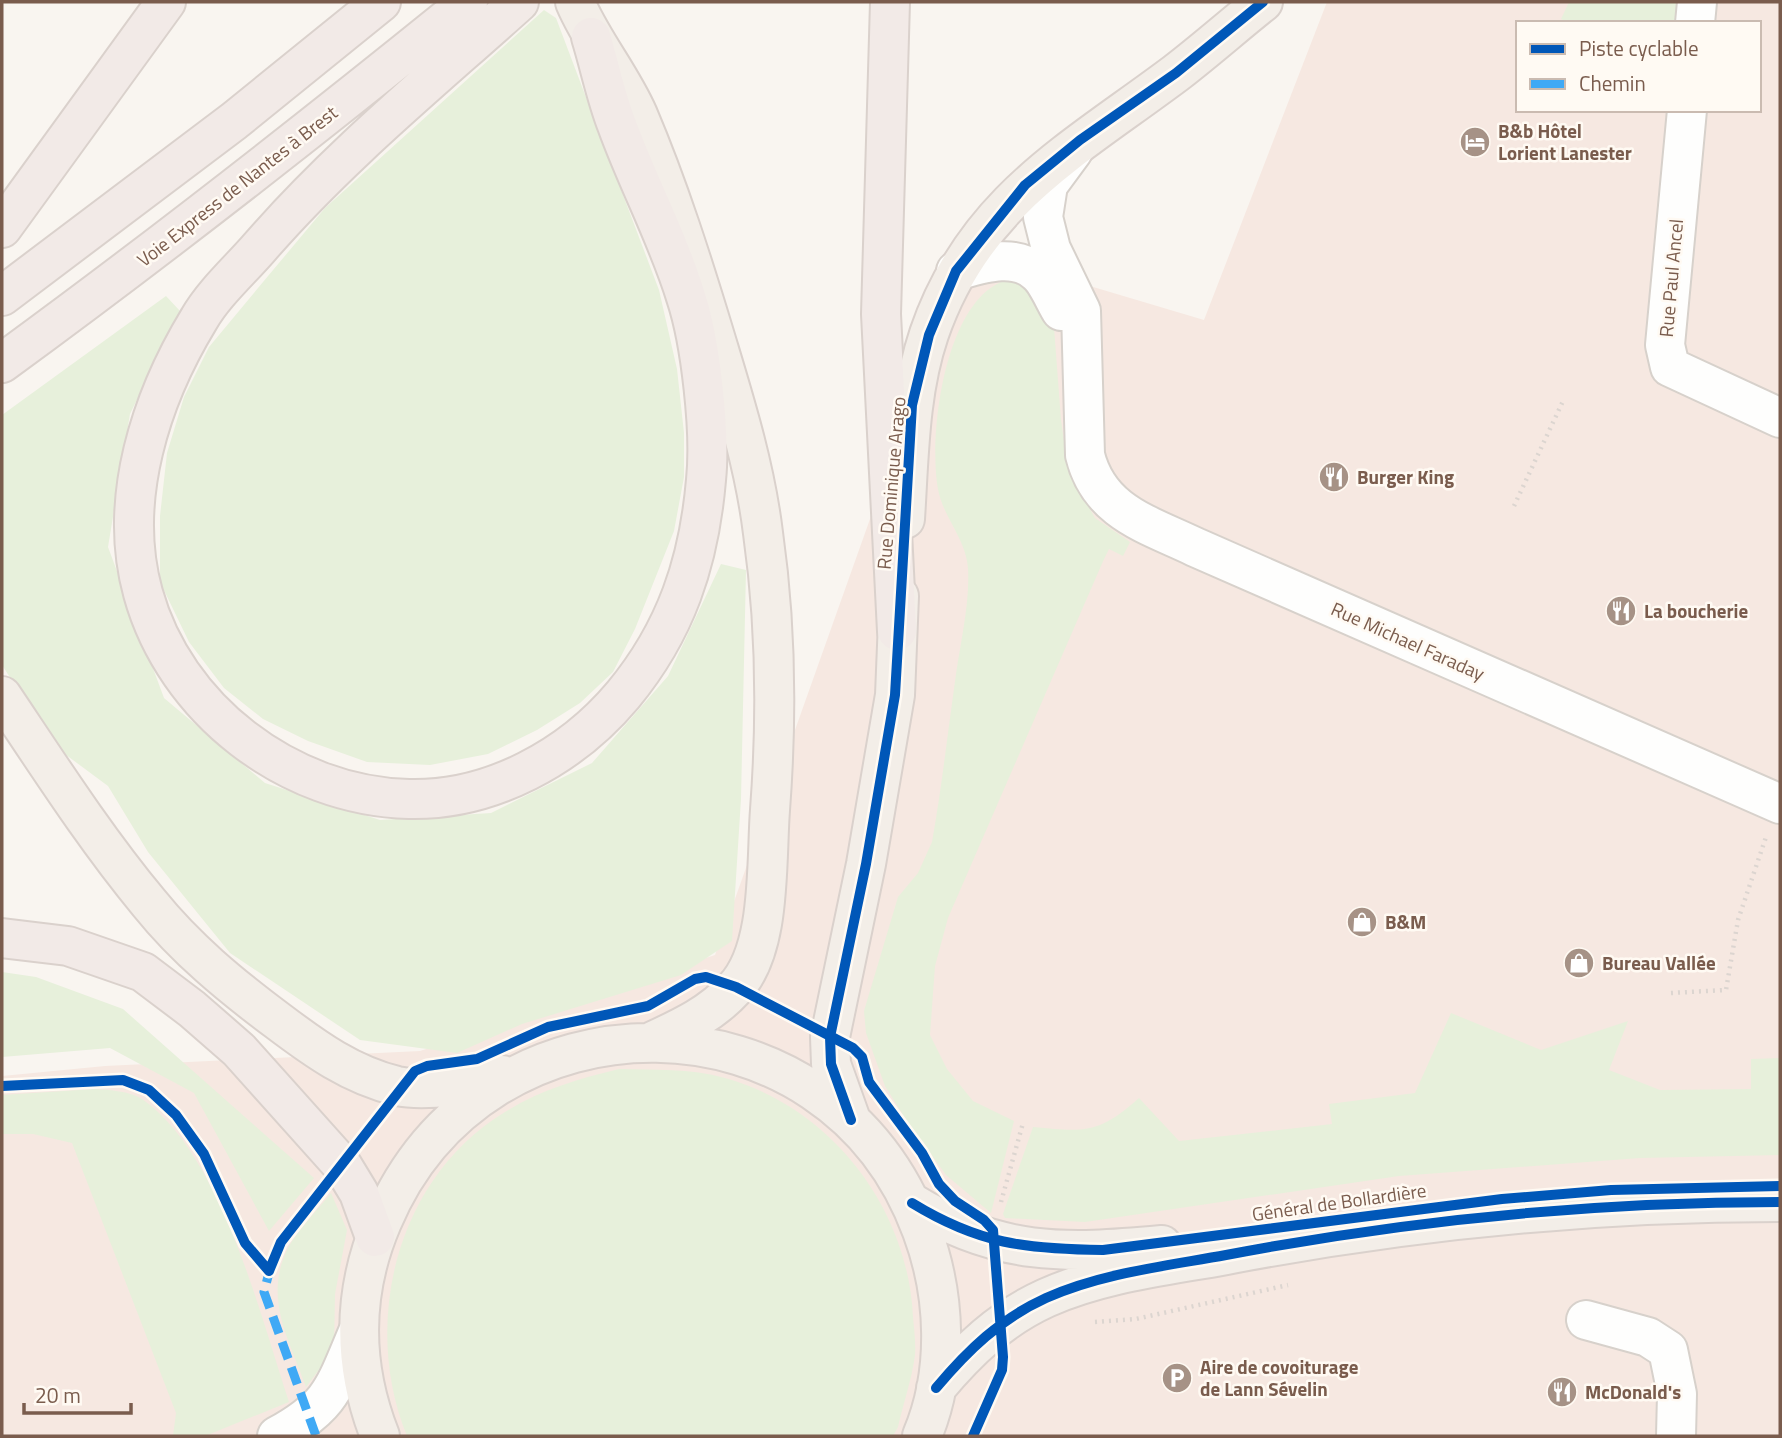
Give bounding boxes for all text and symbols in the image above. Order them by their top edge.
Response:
legend [1516,21,1761,112]
text: Piste cyclable [1579,32,1699,64]
text: Chemin [1579,67,1646,99]
street label: Voie Express de Nantes à Brest [130,98,344,273]
place label: B&b Hôtel Lorient Lanester [1498,116,1632,167]
hotel icon: B&b Hôtel Lorient Lanester [1458,125,1492,159]
street label: Rue Paul Ancel [1651,218,1690,338]
street label: Rue Dominique Arago [869,395,912,571]
restaurant icon: Burger King [1317,460,1351,494]
place label: Burger King [1357,462,1454,491]
street label: Rue Michael Faraday [1327,594,1490,687]
restaurant icon: La boucherie [1604,594,1638,628]
place label: La boucherie [1644,596,1748,625]
shop icon: B&M [1345,905,1379,939]
place label: B&M [1385,907,1426,936]
shop icon: Bureau Vallée [1562,946,1596,980]
place label: Bureau Vallée [1602,948,1716,977]
street label: Général de Bollardière [1250,1175,1428,1228]
place label: Aire de covoiturage de Lann Sévelin [1200,1352,1359,1403]
parking icon: Aire de covoiturage de Lann Sévelin [1160,1361,1194,1395]
scale bar [24,1372,131,1416]
restaurant icon: McDonald's [1545,1375,1579,1409]
place label: McDonald's [1585,1377,1681,1406]
text: 20 m [35,1379,81,1411]

